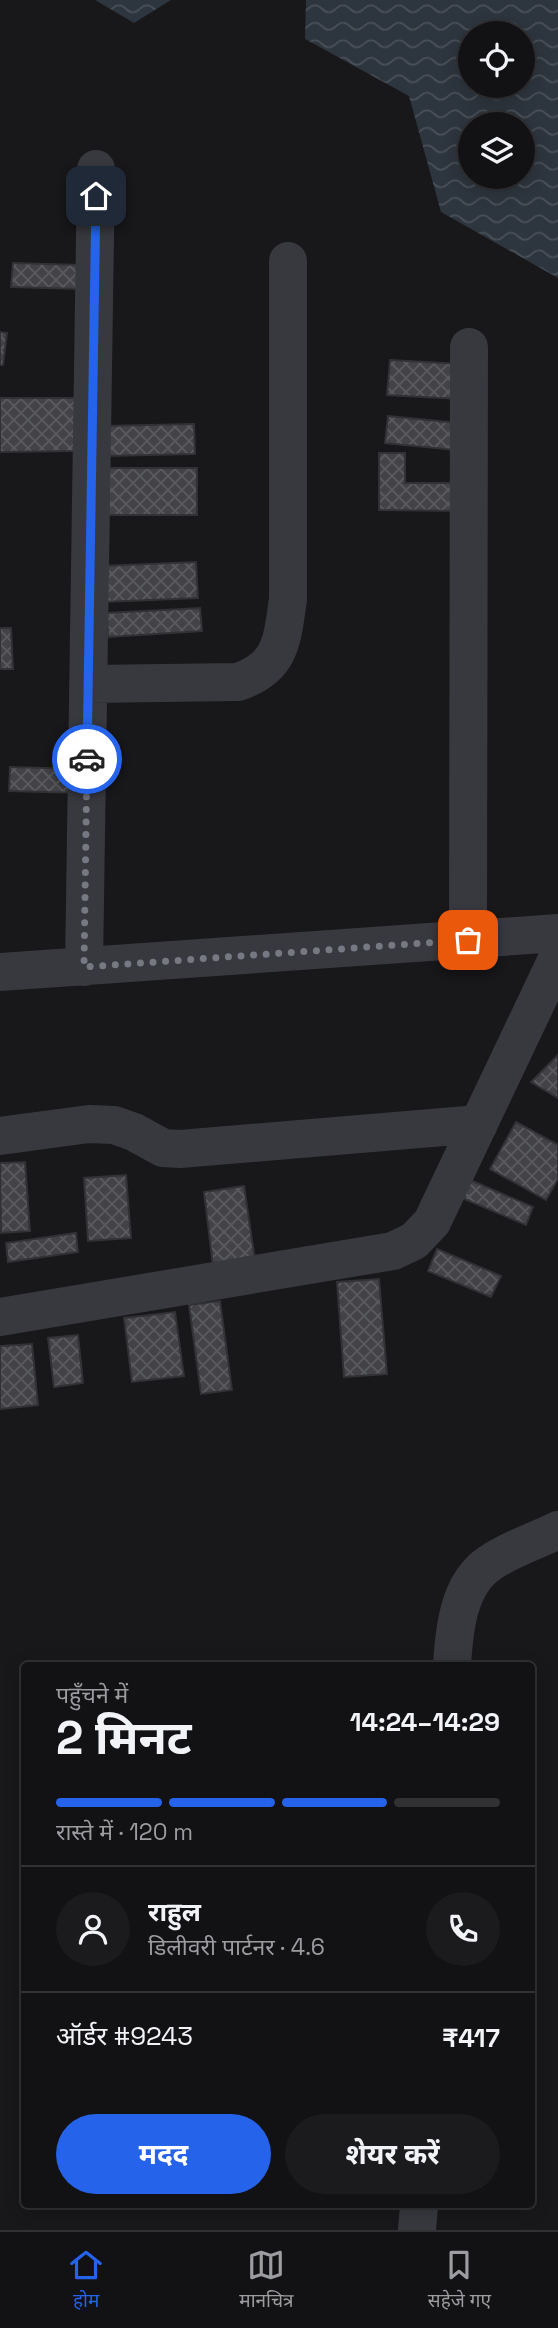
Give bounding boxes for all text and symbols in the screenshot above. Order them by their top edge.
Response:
map controls [458,21,535,189]
button: locate [458,21,535,98]
button: layers [458,112,535,189]
pin [66,166,126,226]
icon: home [77,177,115,215]
courier [52,724,122,794]
icon: car [68,740,106,778]
pin [438,910,498,970]
icon: bag [449,921,487,959]
text: पहुँचने में [56,1680,128,1710]
text: 14:24–14:29 [350,1705,500,1739]
text: 2 मिनट [56,1709,192,1767]
text: रास्ते में · 120 m [56,1817,193,1847]
button: person [56,1892,130,1966]
button: phone [426,1892,500,1966]
text: राहुल [148,1895,201,1929]
text: डिलीवरी पार्टनर · 4.6 [148,1932,325,1962]
text: ऑर्डर #9243 [56,2019,193,2053]
text: ₹417 [442,2021,500,2055]
button: मदद [56,2114,271,2194]
button: शेयर करें [285,2114,500,2194]
tab: होम [67,2246,105,2315]
tab: मानचित्र [239,2246,294,2315]
tab: सहेजे गए [428,2246,491,2315]

